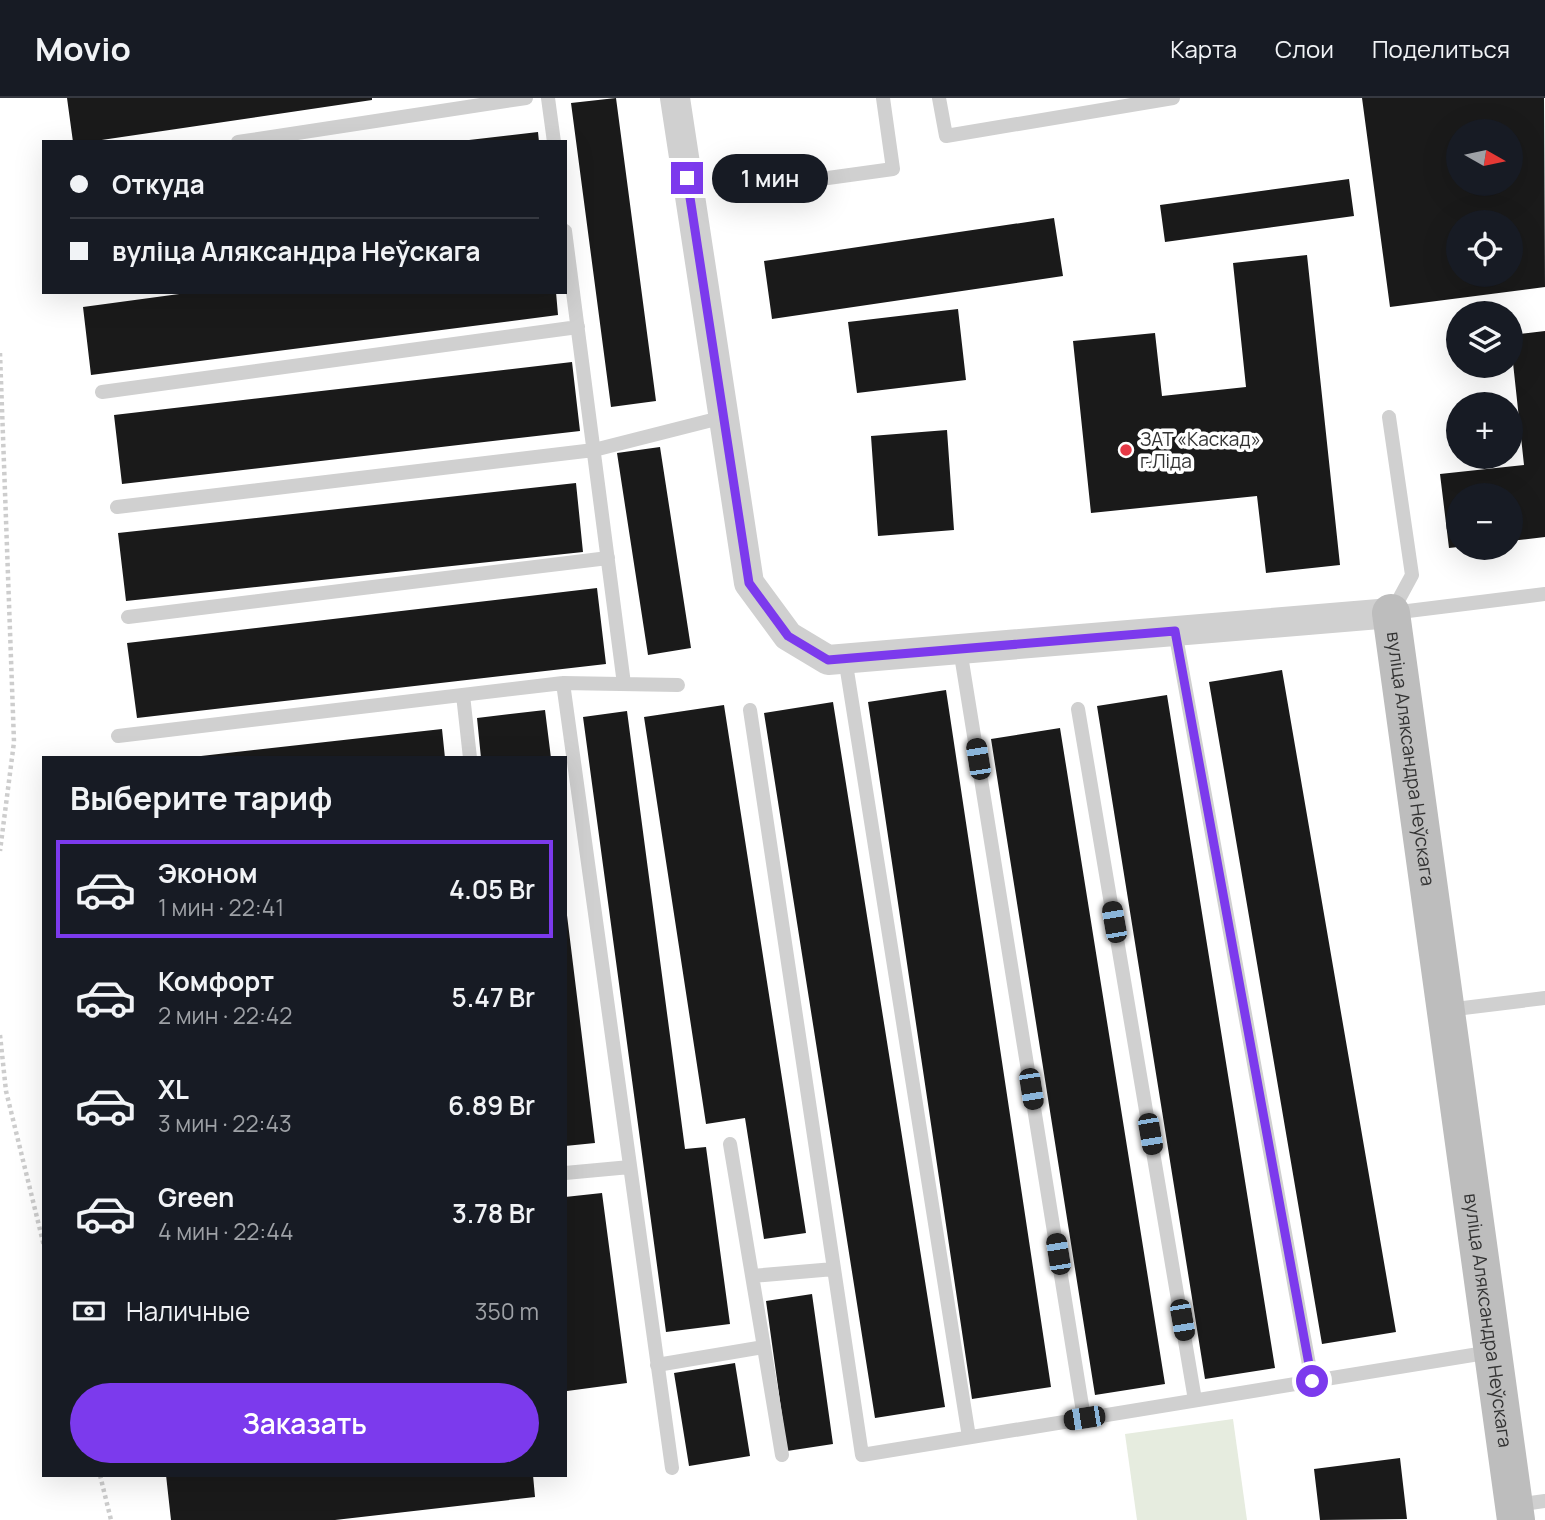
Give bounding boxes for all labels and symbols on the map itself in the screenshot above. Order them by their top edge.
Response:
north arrow [1446,119,1522,196]
callout: 1 мин [712,154,827,202]
route end [671,162,703,194]
place label: ЗАТ «Каскад» г.Ліда [1140,426,1261,474]
marker: ЗАТ «Каскад» г.Ліда [1118,442,1134,458]
street label: вуліца Аляксандра Неўскага [1381,630,1441,887]
car [965,737,992,781]
car [1101,899,1128,945]
car [1018,1067,1045,1111]
car [1137,1111,1164,1157]
street label: вуліца Аляксандра Неўскага [1458,1192,1519,1449]
car [1045,1232,1072,1276]
car [1169,1297,1196,1343]
route start [1296,1365,1328,1397]
car [1062,1404,1107,1432]

